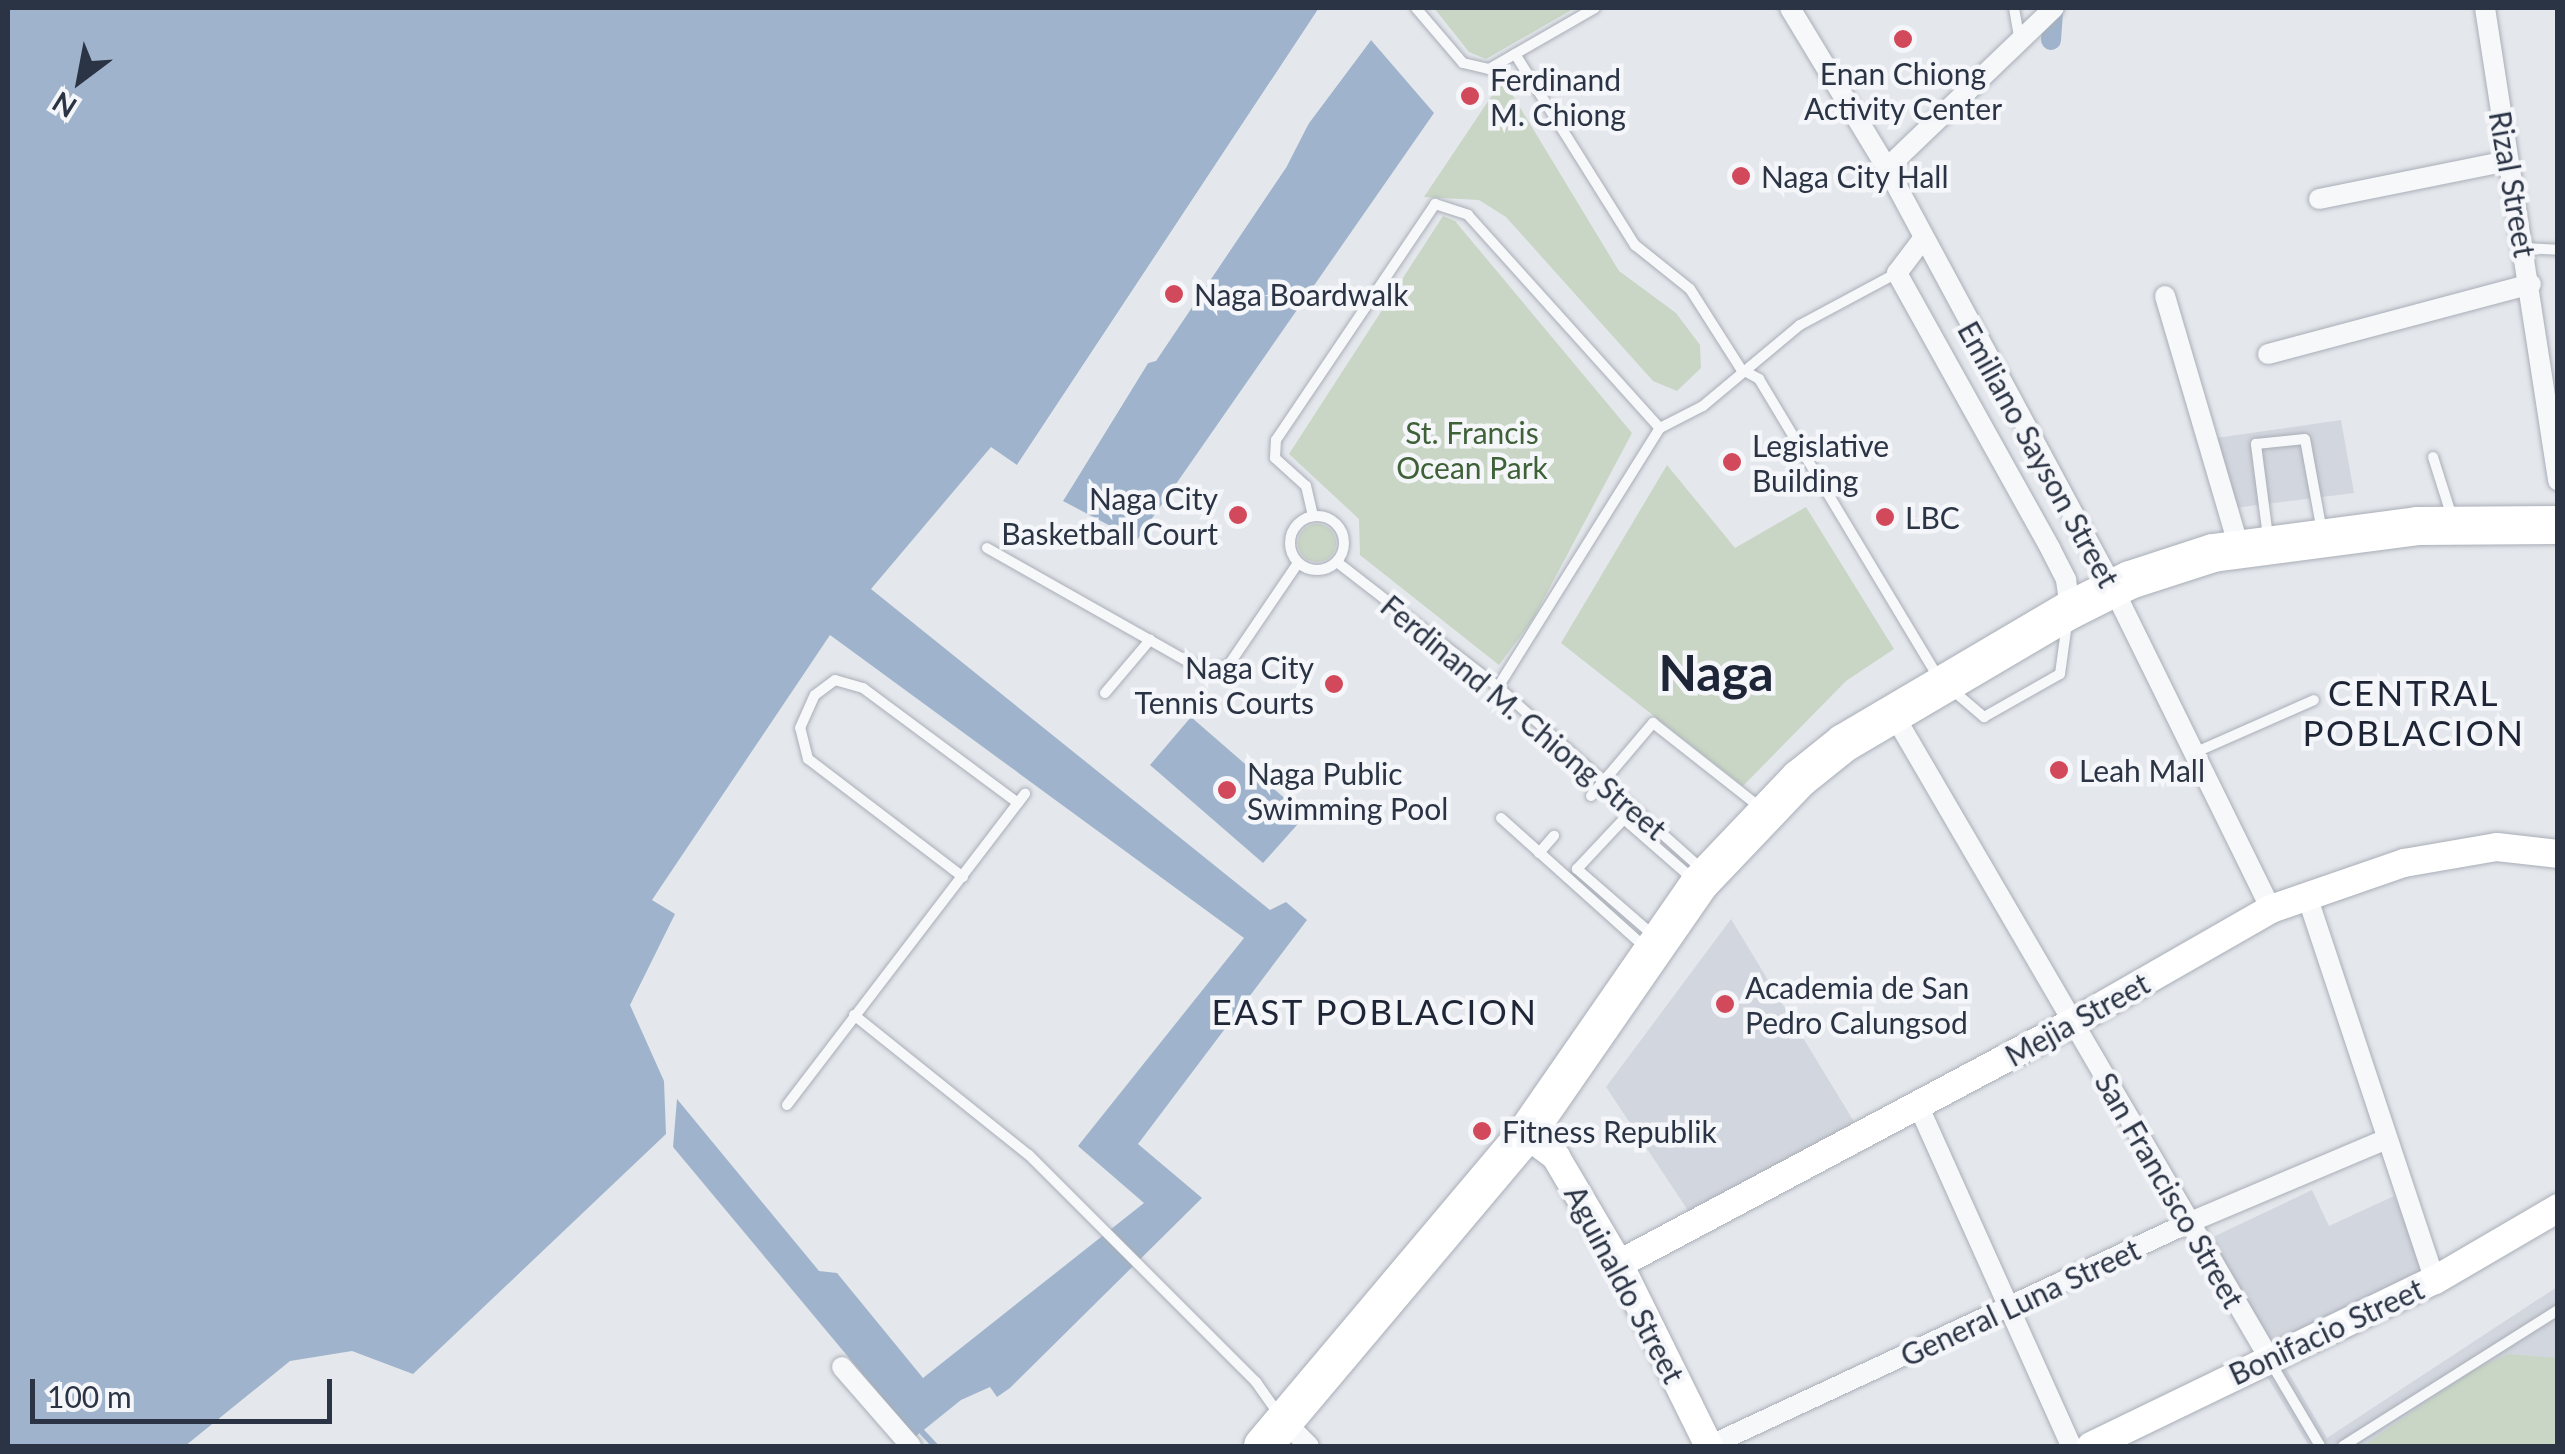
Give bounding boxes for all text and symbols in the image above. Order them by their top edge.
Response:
marker: Enan Chiong Activity Center [1892,28,1914,50]
north arrow [30,30,130,130]
place label: Enan Chiong Activity Center [1804,55,2002,126]
place label: Ferdinand M. Chiong [1490,61,1626,132]
text: N [46,85,82,126]
marker: Ferdinand M. Chiong [1459,85,1481,107]
street label: Rizal Street [2482,108,2544,260]
place label: Naga City Hall [1761,158,1949,194]
marker: Naga City Hall [1730,165,1752,187]
place label: Naga Boardwalk [1194,276,1408,312]
marker: Naga Boardwalk [1163,283,1185,305]
street label: Emiliano Sayson Street [1951,315,2127,593]
park label: St. Francis Ocean Park [1396,414,1548,484]
place label: Legislative Building [1752,427,1889,498]
marker: Legislative Building [1721,451,1743,473]
place label: Naga City Basketball Court [1001,480,1218,550]
place label: LBC [1905,499,1960,535]
marker: Naga City Basketball Court [1227,504,1249,526]
marker: LBC [1874,506,1896,528]
street label: Ferdinand M. Chiong Street [1374,587,1674,847]
district label: Naga [1658,643,1774,703]
place label: Naga City Tennis Courts [1135,649,1314,720]
district label: CENTRAL POBLACION [2302,671,2526,753]
marker: Naga City Tennis Courts [1323,673,1345,695]
place label: Leah Mall [2079,752,2205,788]
place label: Naga Public Swimming Pool [1247,755,1448,826]
marker: Leah Mall [2048,759,2070,781]
marker: Naga Public Swimming Pool [1216,779,1238,801]
street label: Mejia Street [1999,965,2155,1073]
place label: Academia de San Pedro Calungsod [1745,969,1969,1040]
district label: EAST POBLACION [1211,990,1539,1032]
marker: Academia de San Pedro Calungsod [1714,993,1736,1015]
street label: San Francisco Street [2088,1066,2252,1314]
place label: Fitness Republik [1502,1113,1717,1149]
marker: Fitness Republik [1471,1120,1493,1142]
street label: Aguinaldo Street [1558,1179,1692,1389]
street label: General Luna Street [1895,1231,2145,1373]
street label: Bonifacio Street [2223,1270,2429,1392]
scale bar [35,1359,338,1421]
text: 100 m [47,1378,132,1414]

